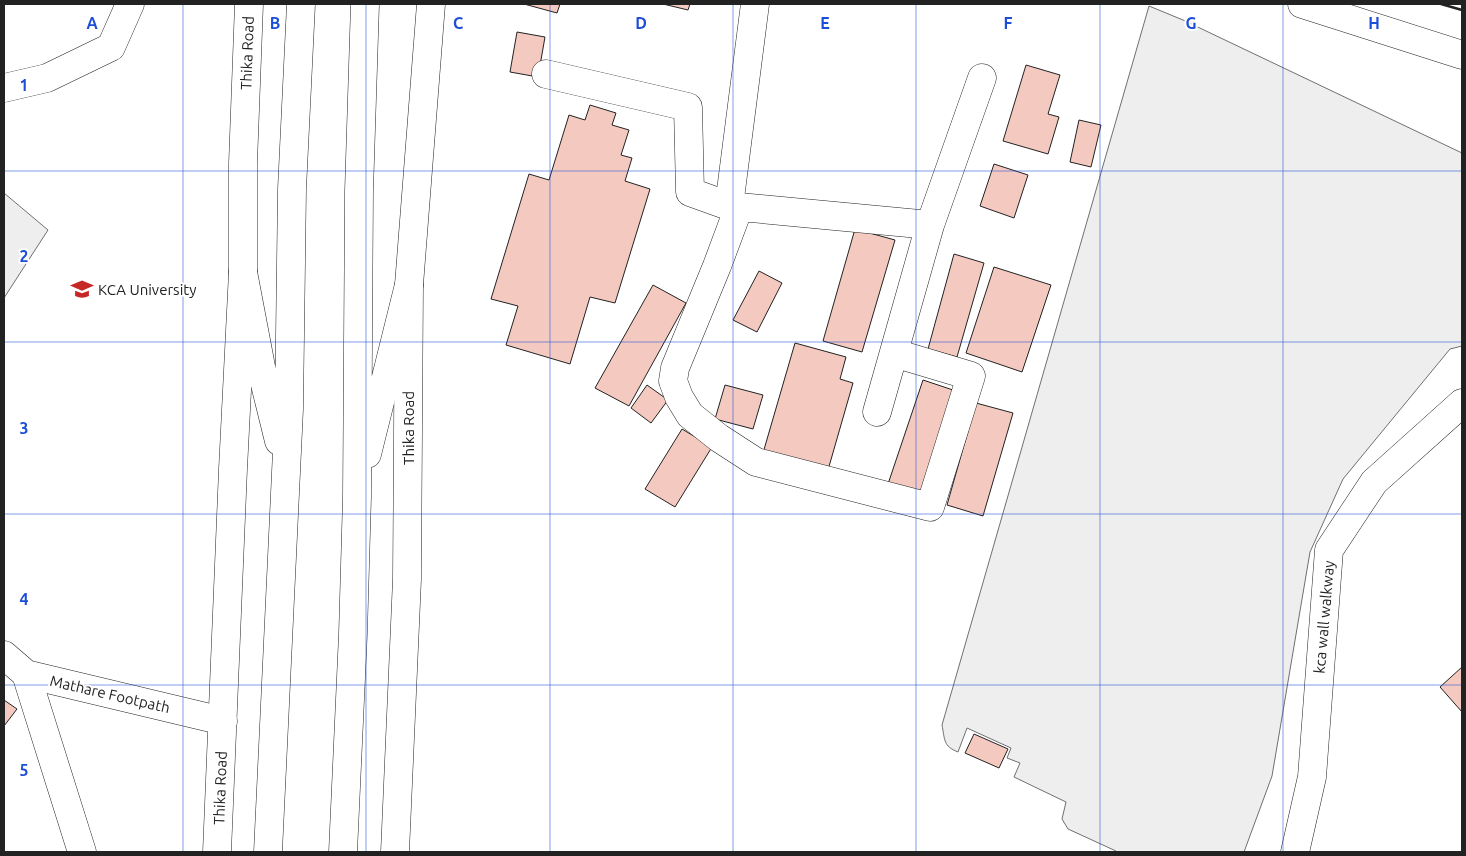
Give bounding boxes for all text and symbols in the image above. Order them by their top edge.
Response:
text: A [86,14,98,32]
text: B [270,14,280,32]
text: C [453,14,463,32]
text: D [635,14,647,32]
text: E [820,14,830,32]
text: F [1004,14,1013,32]
text: G [1185,14,1197,32]
text: H [1368,14,1380,32]
street label: Thika Road [237,16,257,90]
text: 1 [19,76,29,94]
text: 2 [19,247,29,265]
school or university icon: KCA University [69,276,95,302]
place label: KCA University [98,281,196,298]
street label: Thika Road [400,391,417,465]
text: 3 [19,419,29,437]
street label: kca wall walkway [1311,560,1337,674]
text: 4 [19,590,29,608]
street label: Mathare Footpath [48,672,172,716]
street label: Thika Road [210,751,230,825]
text: 5 [19,761,29,779]

